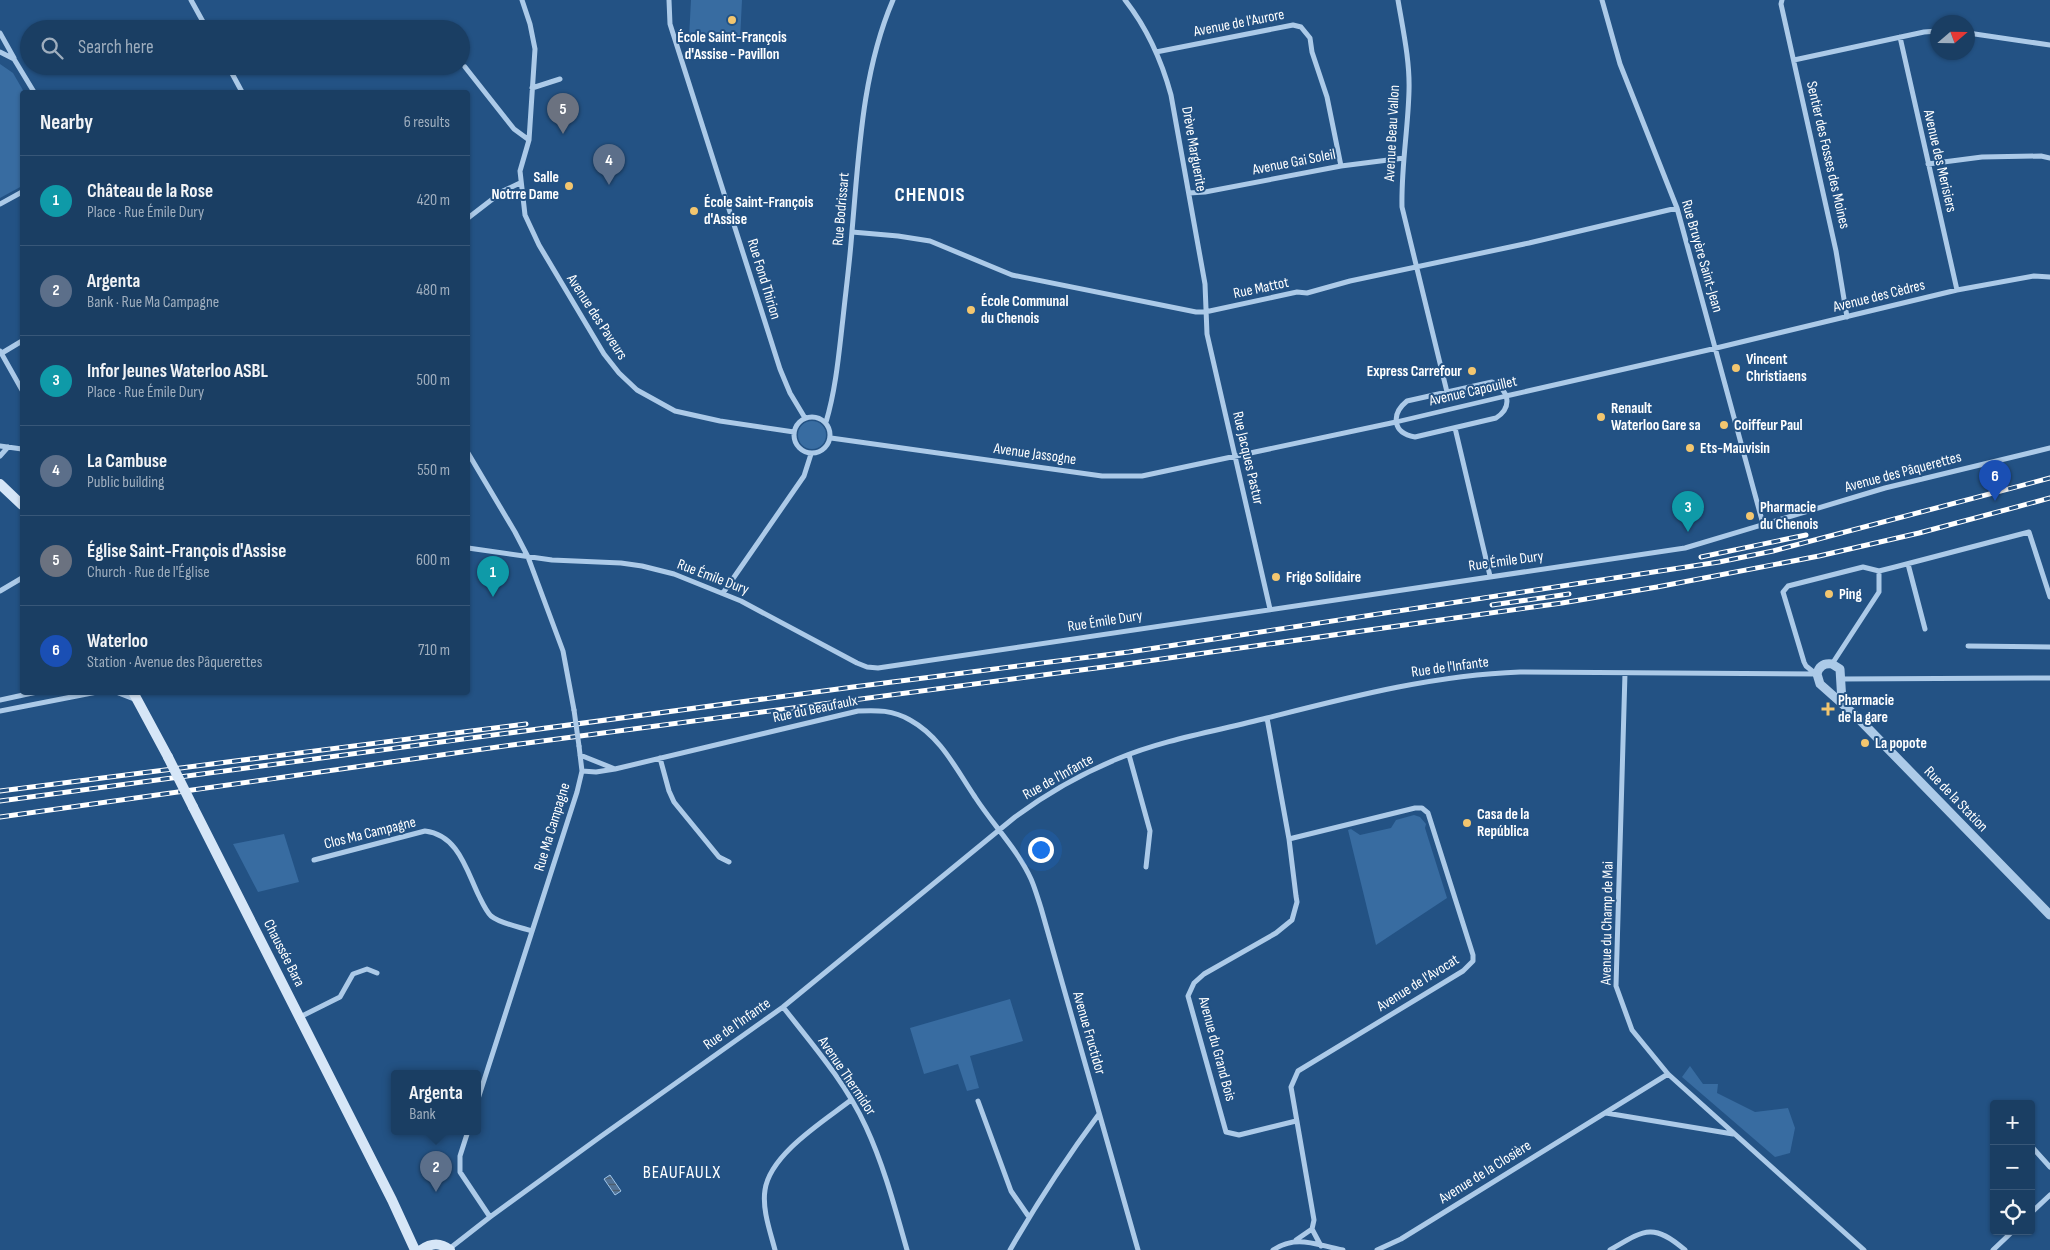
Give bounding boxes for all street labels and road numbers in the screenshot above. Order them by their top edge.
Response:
street label: Avenue de l'Aurore [1191,5,1286,41]
street label: Sentier des Fosses des Moines [1802,79,1854,231]
street label: Avenue Beau Vallon [1380,84,1404,183]
street label: Drève Marguerite [1177,105,1211,193]
street label: Avenue des Merisiers [1919,107,1961,214]
street label: Avenue Gai Soleil [1250,145,1337,180]
street label: Rue Bodrissart [828,171,854,246]
street label: Rue Bruyère Saint-Jean [1677,198,1727,314]
street label: Rue Fond Thirion [743,236,785,322]
street label: Avenue des Paveurs [562,270,632,363]
street label: Rue Mattot [1232,273,1291,303]
street label: Avenue des Cèdres [1830,275,1927,317]
street label: Avenue Capouillet [1426,372,1519,411]
street label: Rue Jacques Pastur [1228,409,1268,507]
street label: Avenue Jassogne [992,439,1077,469]
street label: Avenue des Pâquerettes [1842,447,1963,497]
street label: Rue Émile Dury [1467,546,1545,576]
street label: Rue Émile Dury [674,555,752,599]
street label: Rue Émile Dury [1066,606,1144,636]
street label: Rue de l'Infante [1410,652,1490,682]
street label: Rue du Beaufaulx [771,691,859,727]
street label: Rue de l'Infante [1019,750,1097,804]
street label: Rue de la Station [1920,762,1992,836]
street label: Rue Ma Campagne [530,780,574,874]
street label: Clos Ma Campagne [322,812,418,854]
street label: Avenue du Champ de Mai [1596,861,1618,986]
street label: Chaussée Bara [259,916,309,990]
street label: Avenue de l'Avocat [1373,950,1463,1016]
street label: Avenue Fructidor [1068,988,1110,1077]
street label: Rue de l'Infante [700,994,774,1054]
street label: Avenue du Grand Bois [1194,994,1240,1103]
street label: Avenue Thermidor [813,1032,881,1120]
street label: Avenue de la Closière [1434,1136,1535,1208]

